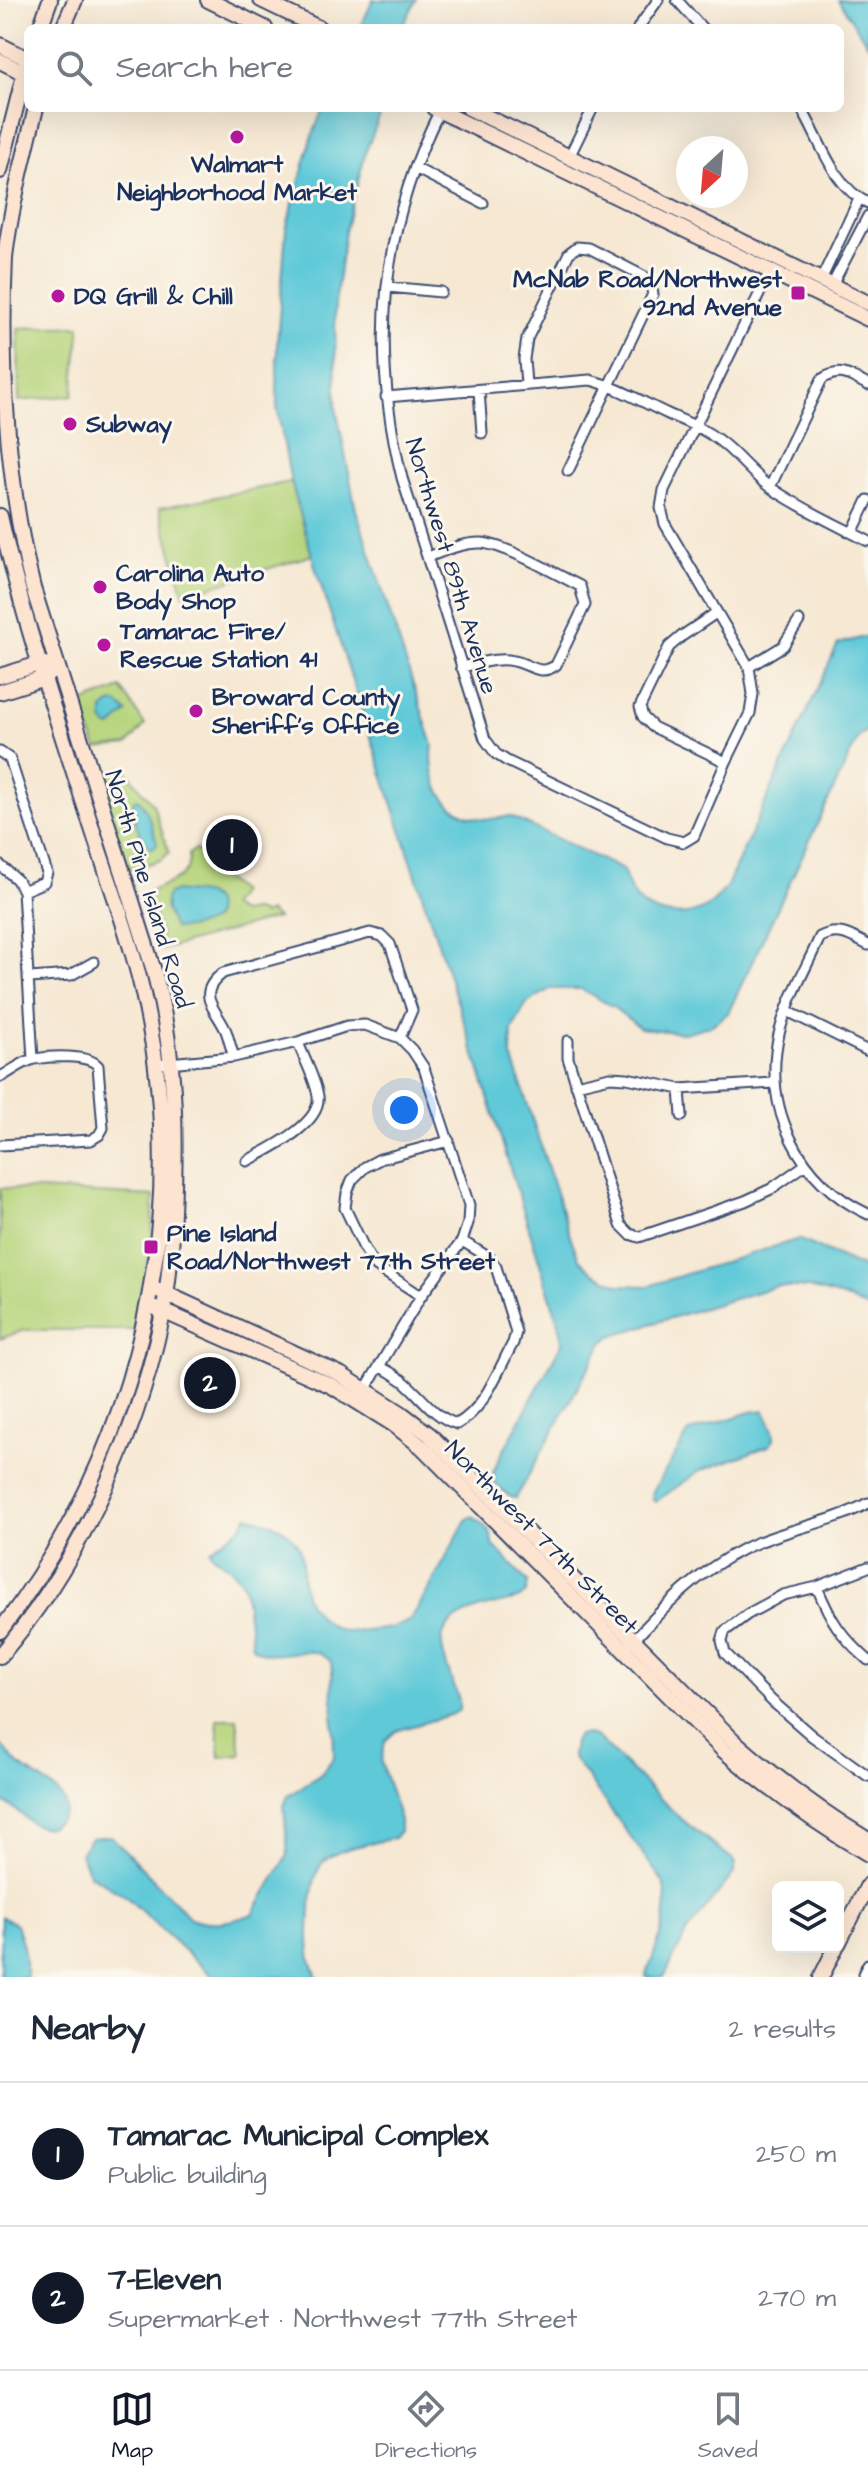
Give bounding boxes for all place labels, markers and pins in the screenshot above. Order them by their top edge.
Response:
marker: Walmart Neighborhood Market [228,128,246,146]
place label: Walmart Neighborhood Market [117,148,357,211]
place label: McNab Road/Northwest 92nd Avenue [513,263,782,325]
place label: DQ Grill & Chill [74,280,233,314]
marker: McNab Road/Northwest 92nd Avenue [789,284,807,302]
marker: DQ Grill & Chill [49,287,67,305]
place label: Subway [85,408,173,444]
marker: Subway [61,415,79,433]
place label: Carolina Auto Body Shop [116,557,264,621]
marker: Carolina Auto Body Shop [91,578,109,596]
place label: Tamarac Fire/ Rescue Station 41 [119,615,318,677]
marker: Tamarac Fire/ Rescue Station 41 [95,636,113,654]
place label: Broward County Sheriff's Office [211,681,401,743]
marker: Broward County Sheriff's Office [187,702,205,720]
pin: 1 [206,815,258,875]
place label: Pine Island Road/Northwest 77th Street [167,1217,495,1279]
marker: Pine Island Road/Northwest 77th Street [142,1238,160,1256]
pin: 2 [184,1353,236,1413]

